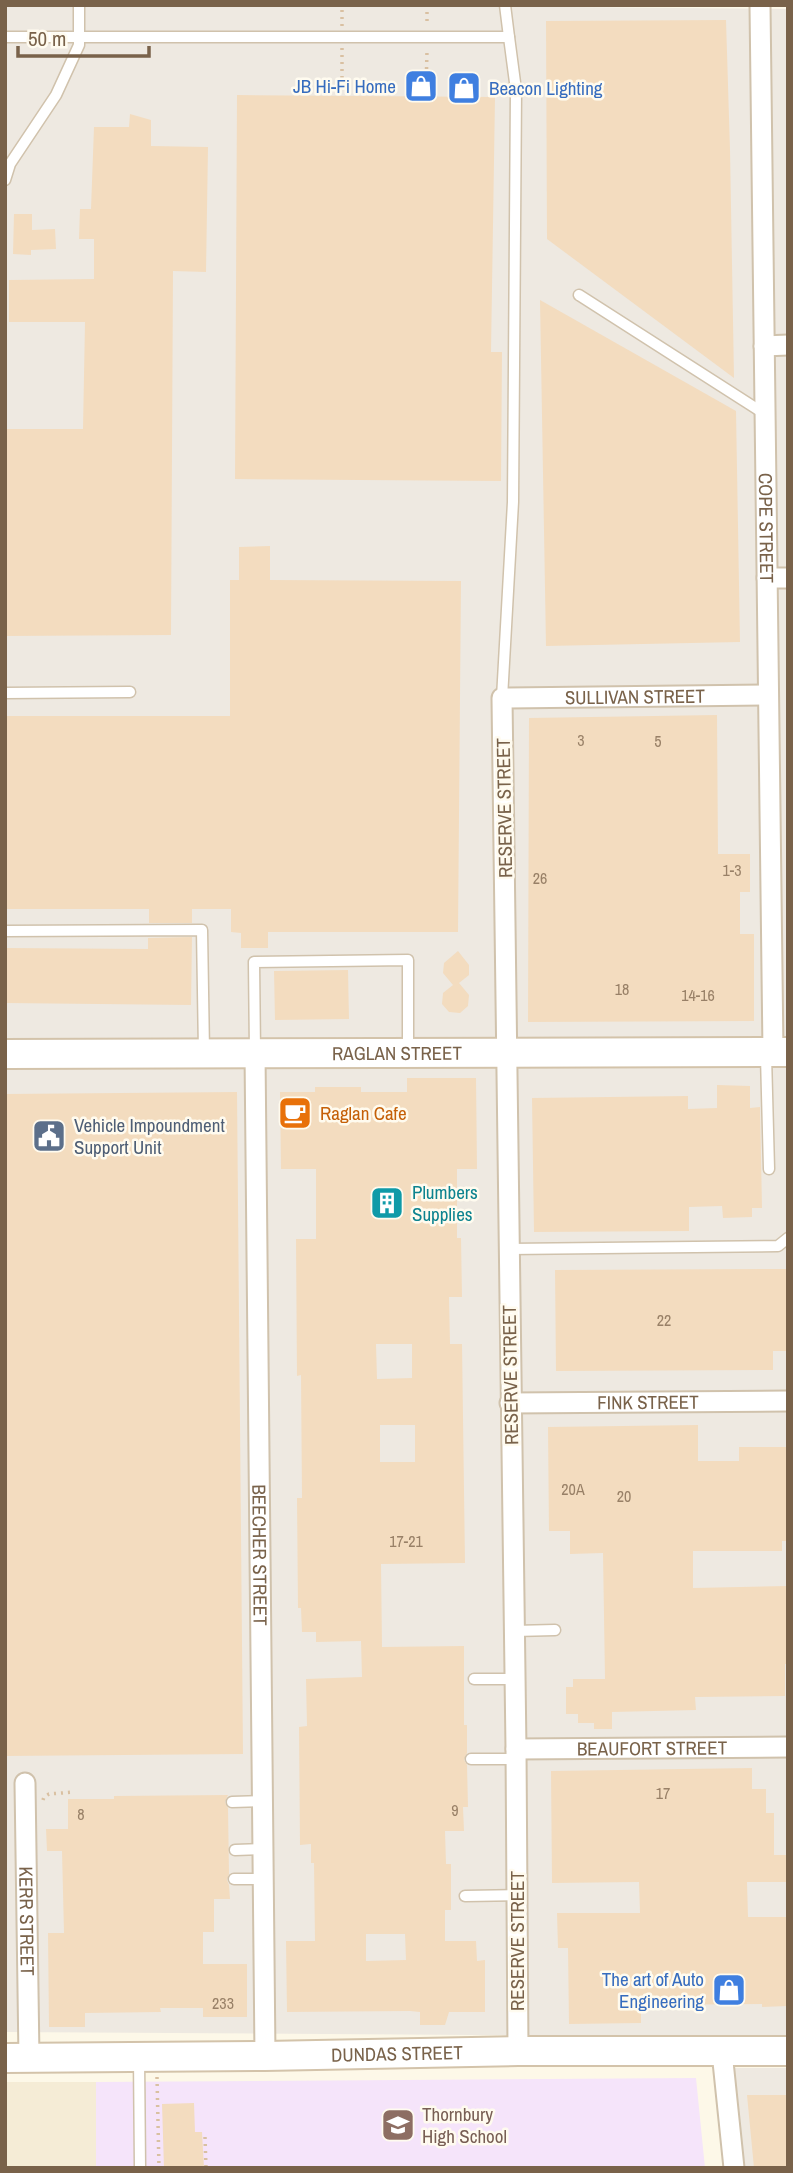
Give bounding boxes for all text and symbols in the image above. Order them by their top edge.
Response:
scale bar [18,14,149,58]
text: 50 m [28,24,66,53]
shop icon: JB Hi-Fi Home [402,67,440,105]
shop icon: Beacon Lighting [445,69,483,107]
place label: JB Hi-Fi Home [293,73,396,99]
place label: Beacon Lighting [489,75,603,101]
street label: COPE STREET [753,473,780,584]
street label: SULLIVAN STREET [565,683,706,710]
house number: 3 [577,729,585,751]
house number: 5 [654,730,662,752]
street label: RESERVE STREET [490,737,518,878]
house number: 1-3 [723,859,741,881]
house number: 26 [533,867,547,889]
house number: 18 [615,978,629,1000]
house number: 14-16 [681,984,715,1006]
street label: RAGLAN STREET [332,1040,462,1066]
cafe icon: Raglan Cafe [276,1094,314,1132]
place label: Raglan Cafe [320,1100,407,1126]
place label: Vehicle Impoundment Support Unit [74,1112,225,1160]
public building icon: Vehicle Impoundment Support Unit [30,1117,68,1155]
place label: Plumbers Supplies [412,1179,478,1227]
building icon: Plumbers Supplies [368,1184,406,1222]
street label: RESERVE STREET [496,1304,524,1445]
house number: 22 [657,1309,671,1331]
street label: FINK STREET [597,1389,699,1415]
house number: 20A [561,1478,585,1500]
street label: BEECHER STREET [246,1484,274,1626]
house number: 20 [617,1485,631,1507]
house number: 17-21 [389,1530,423,1552]
street label: BEAUFORT STREET [577,1734,728,1762]
house number: 17 [656,1782,670,1804]
house number: 9 [451,1799,459,1821]
house number: 8 [77,1803,85,1825]
street label: KERR STREET [13,1866,41,1976]
street label: RESERVE STREET [504,1871,530,2011]
place label: The art of Auto Engineering [602,1966,704,2014]
shop icon: The art of Auto Engineering [710,1971,748,2009]
house number: 233 [212,1992,234,2014]
street label: DUNDAS STREET [331,2039,464,2068]
place label: Thornbury High School [422,2101,507,2149]
school or university icon: Thornbury High School [379,2106,417,2144]

